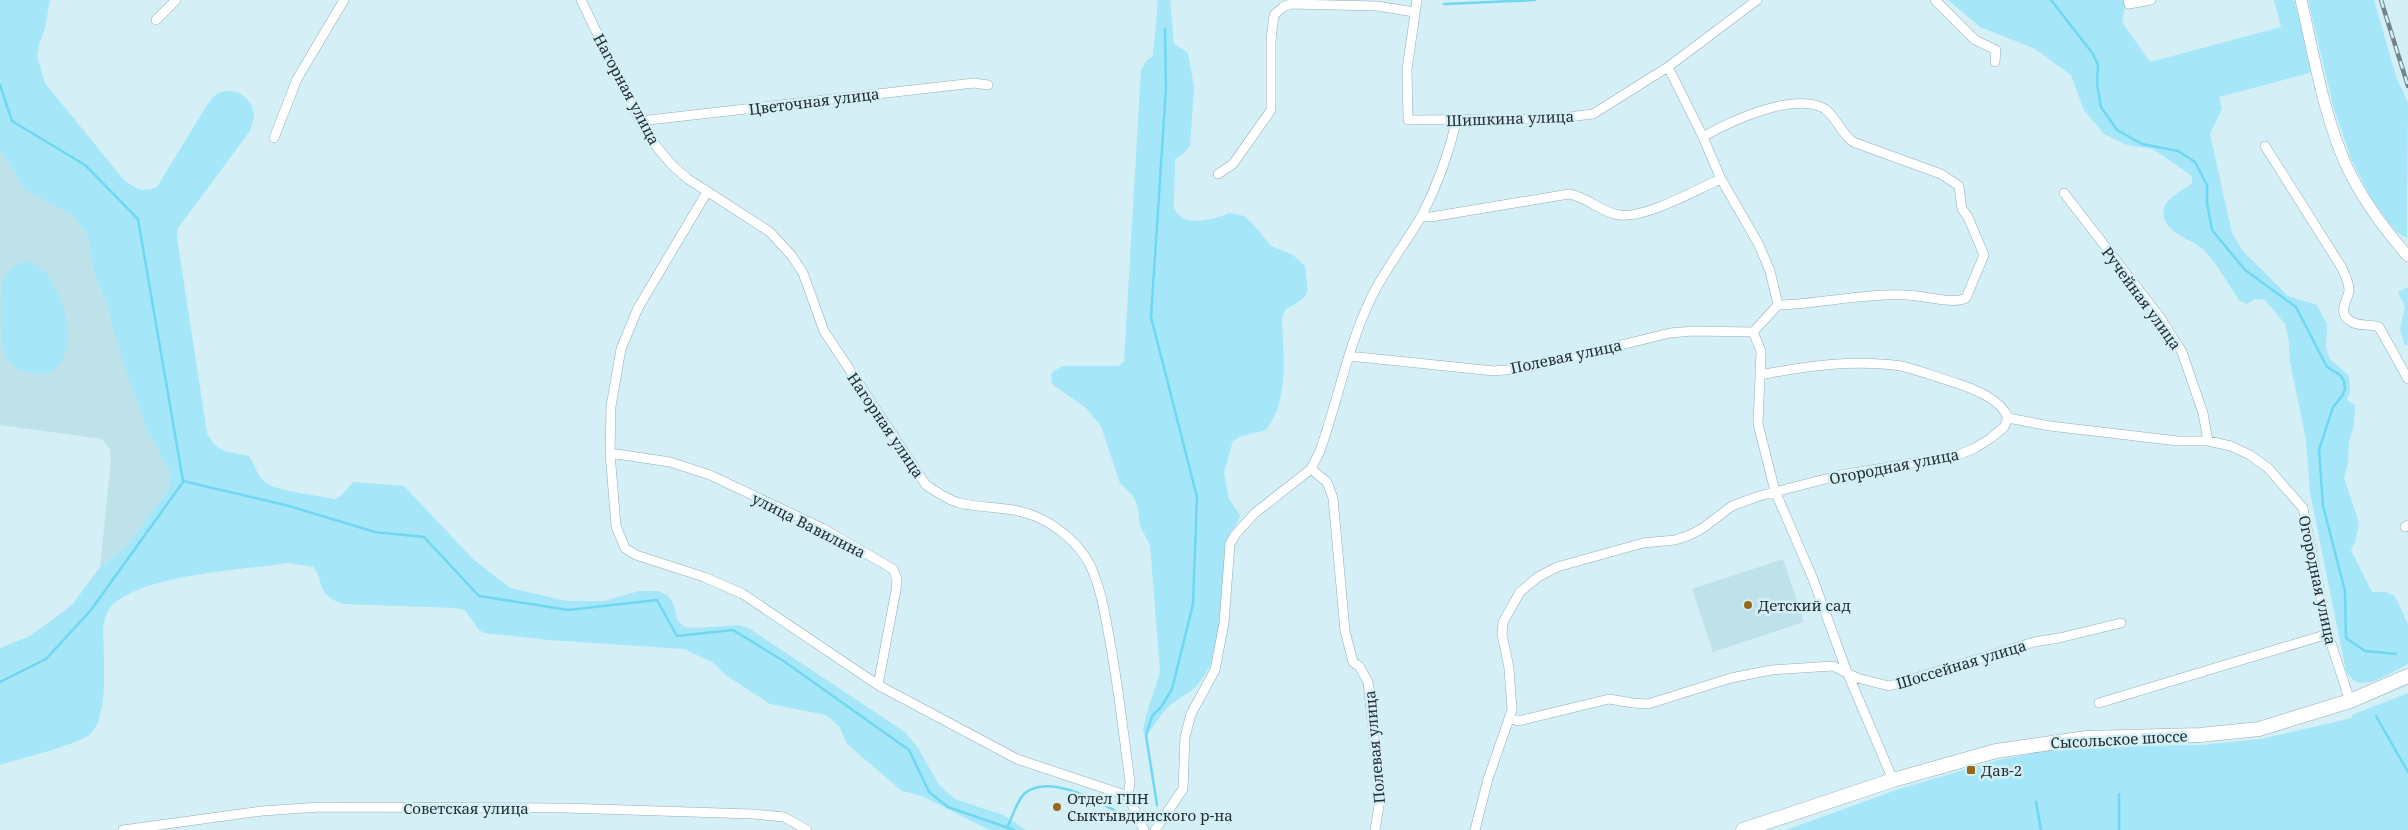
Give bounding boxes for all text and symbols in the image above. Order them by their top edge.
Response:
street label: Нагорная улица [589,30,665,148]
street label: Цветочная улица [747,83,881,119]
street label: Шишкина улица [1446,106,1574,130]
street label: Ручейная улица [2098,242,2186,354]
street label: Полевая улица [1509,334,1623,378]
street label: Нагорная улица [843,368,929,482]
street label: Огородная улица [1827,444,1961,488]
street label: улица Вавилина [749,488,869,562]
street label: Огородная улица [2295,513,2341,647]
place label: Детский сад [1758,595,1851,615]
marker: Детский сад [1742,599,1754,611]
street label: Шоссейная улица [1894,635,2028,693]
street label: Полевая улица [1359,690,1389,804]
street label: Сысольское шоссе [2050,725,2188,753]
place label: Дав-2 [1981,760,2022,780]
marker: Дав-2 [1965,764,1977,776]
place label: Отдел ГПН Сыктывдинского р-на [1067,788,1233,825]
street label: Советская улица [403,798,529,818]
marker: Отдел ГПН Сыктывдинского р-на [1051,801,1063,813]

